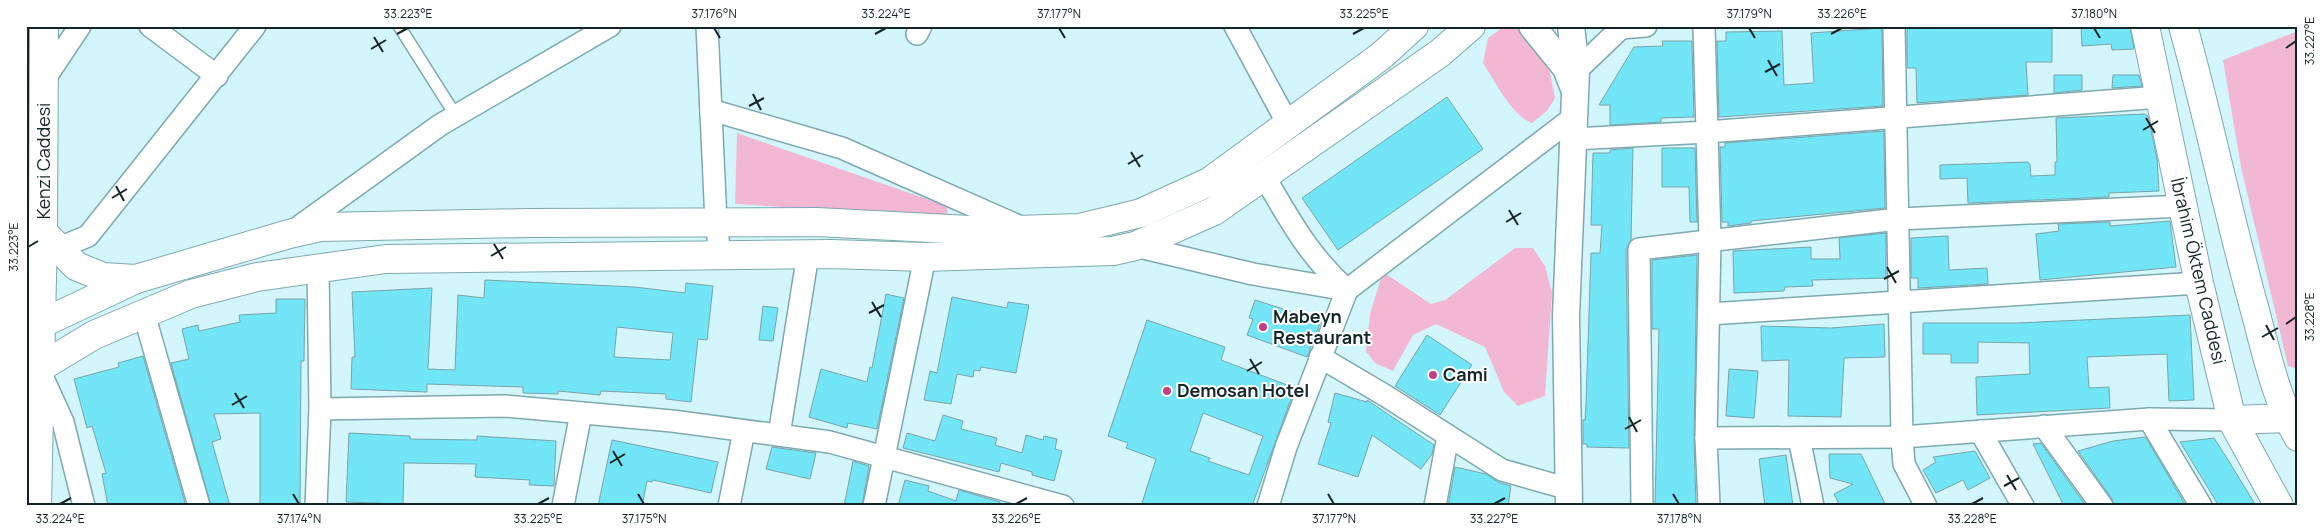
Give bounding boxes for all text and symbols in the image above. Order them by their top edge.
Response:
text: 33.223°E [384,5,433,22]
text: 37.176°N [691,5,737,22]
text: 33.224°E [861,5,911,22]
text: 37.177°N [1037,5,1081,22]
text: 33.225°E [1339,5,1389,22]
text: 37.179°N [1726,5,1772,22]
text: 33.226°E [1817,5,1867,22]
text: 37.180°N [2071,5,2117,22]
text: 33.227°E [2301,17,2318,65]
street label: Kenzi Caddesi [31,103,55,219]
street label: İbrahim Öktem Caddesi [2166,175,2232,367]
text: 33.223°E [5,222,22,271]
text: 33.228°E [2301,292,2318,342]
place label: Mabeyn Restaurant [1273,304,1371,349]
marker: Mabeyn Restaurant [1257,321,1269,333]
place label: Cami [1443,362,1488,386]
marker: Cami [1427,369,1439,381]
place label: Demosan Hotel [1177,378,1309,402]
marker: Demosan Hotel [1161,385,1173,397]
text: 33.224°E [35,510,85,527]
text: 37.174°N [277,510,321,527]
text: 33.225°E [513,510,563,527]
text: 37.175°N [622,510,666,527]
text: 33.226°E [991,510,1041,527]
text: 37.177°N [1312,510,1356,527]
text: 33.227°E [1470,510,1518,527]
text: 37.178°N [1657,510,1701,527]
text: 33.228°E [1947,510,1997,527]

